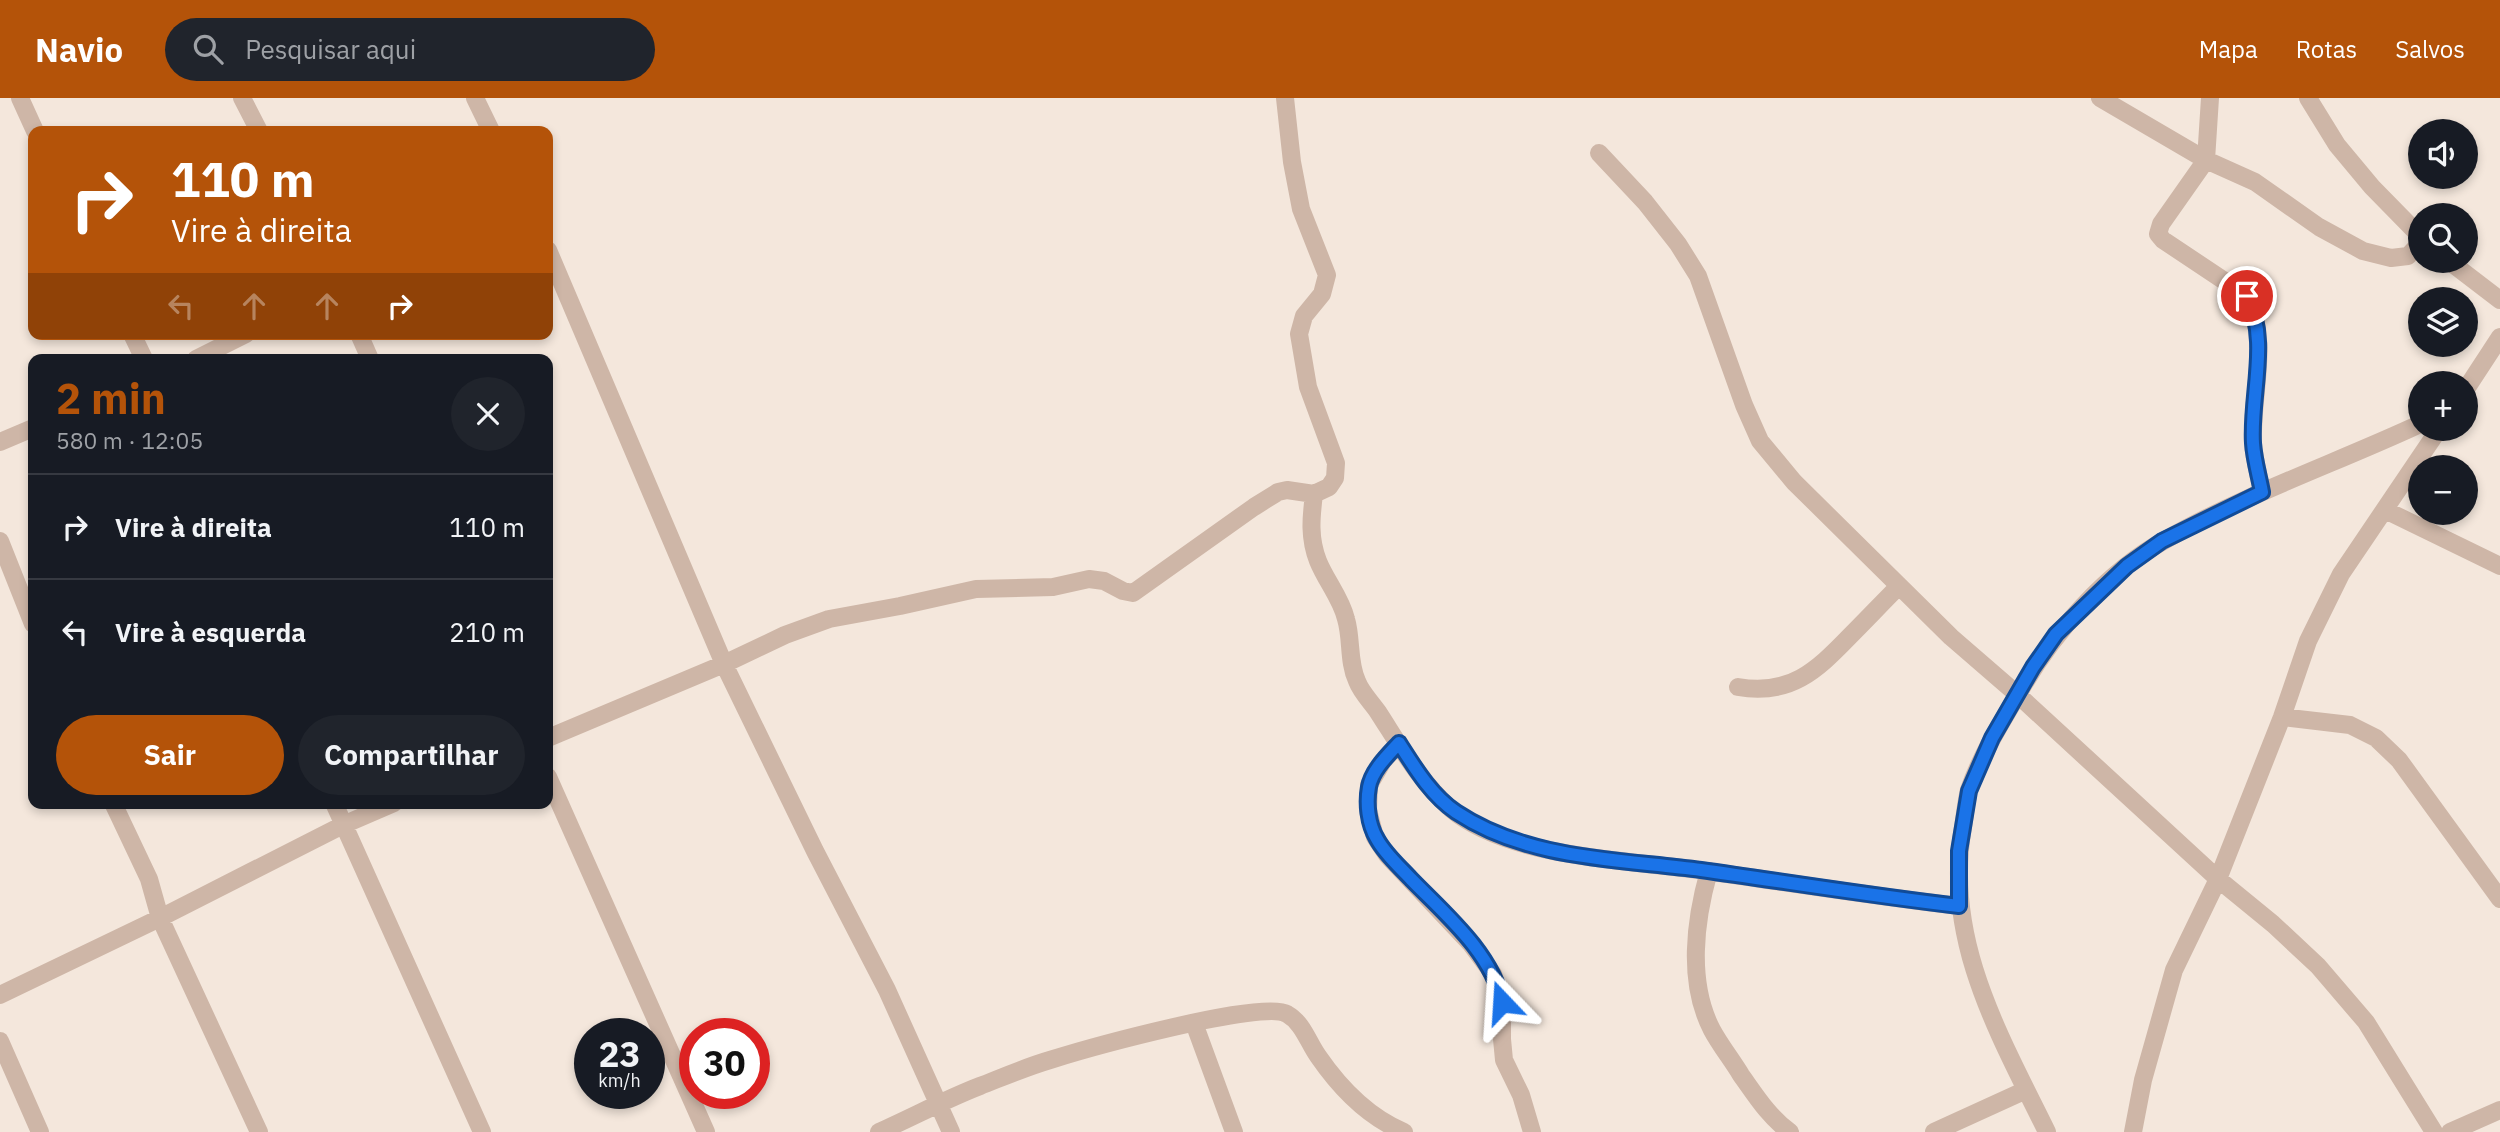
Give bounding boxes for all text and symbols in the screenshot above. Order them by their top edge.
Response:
search box [165,18,655,81]
text: Navio [35,28,123,71]
icon: search [189,30,227,68]
text: Pesquisar aqui [245,32,416,66]
text: Mapa [2199,33,2258,65]
text: Rotas [2296,33,2357,65]
text: Salvos [2395,33,2465,65]
map controls [2408,119,2478,525]
button: sound [2408,119,2478,189]
text: 110 m [171,147,315,210]
icon: right [56,154,147,245]
button: search [2408,203,2478,273]
text: Vire à direita [171,209,352,251]
pin [2217,266,2277,326]
icon: arrive [2228,277,2266,315]
icon: left [162,287,200,325]
icon: ahead [235,287,273,325]
icon: ahead [308,287,346,325]
icon: right [381,287,419,325]
button: layers [2408,287,2478,357]
text: 2 min [56,371,166,426]
button: + [2408,371,2478,441]
button: close [451,377,525,451]
text: 580 m · 12:05 [56,425,203,455]
button: − [2408,455,2478,525]
icon: right [56,508,94,546]
text: Vire à direita [115,510,272,544]
text: 110 m [449,510,525,544]
icon: left [56,613,94,651]
text: Vire à esquerda [115,615,306,649]
text: 210 m [449,615,525,649]
button: Sair [56,715,284,795]
button: Compartilhar [298,715,525,795]
position arrow [1465,965,1539,1039]
speed limit sign: 30 [679,1018,770,1109]
text: 23 [598,1031,641,1077]
text: km/h [598,1069,641,1092]

